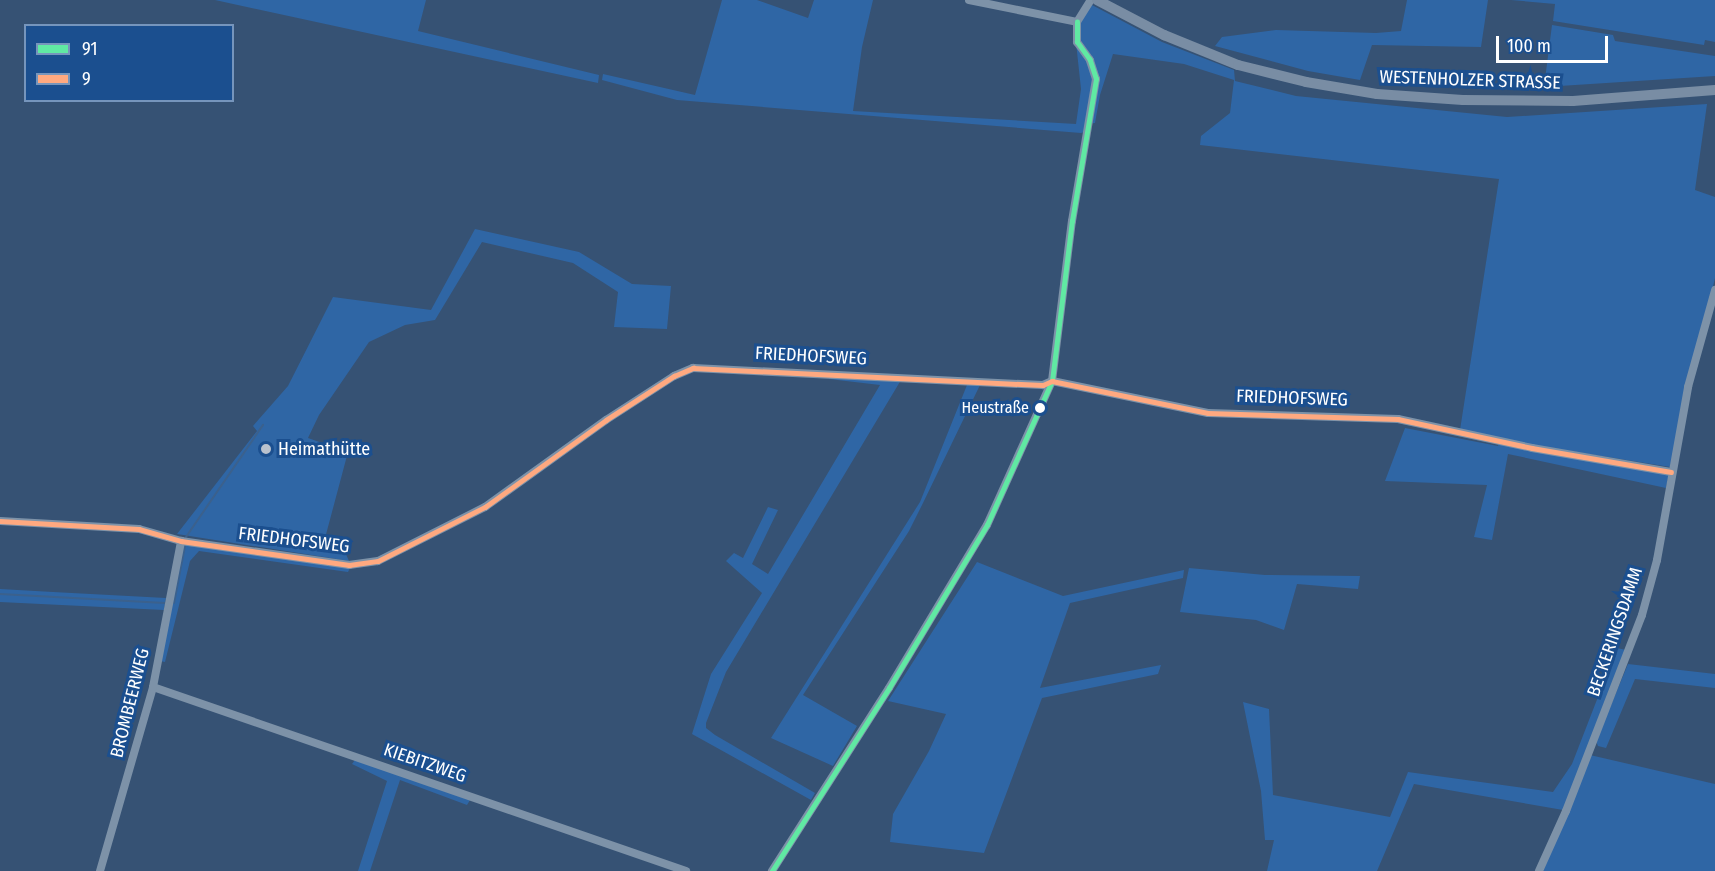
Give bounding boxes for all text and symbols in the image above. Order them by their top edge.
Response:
legend [24,24,234,102]
scale bar [1499,24,1612,62]
text: 100 m [1507,35,1551,57]
text: 91 [82,38,97,60]
street label: WESTENHOLZER STRASSE [1379,66,1561,94]
text: 9 [82,68,91,90]
street label: FRIEDHOFSWEG [755,342,867,370]
street label: FRIEDHOFSWEG [1236,385,1348,411]
place label: Heustraße [962,398,1029,418]
marker: Heustraße [1034,402,1046,414]
place label: Heimathütte [278,438,370,460]
marker: Heimathütte [259,442,273,456]
street label: FRIEDHOFSWEG [237,522,351,558]
street label: BECKERINGSDAMM [1583,565,1647,699]
street label: BROMBEERWEG [106,646,154,760]
street label: KIEBITZWEG [381,739,469,787]

